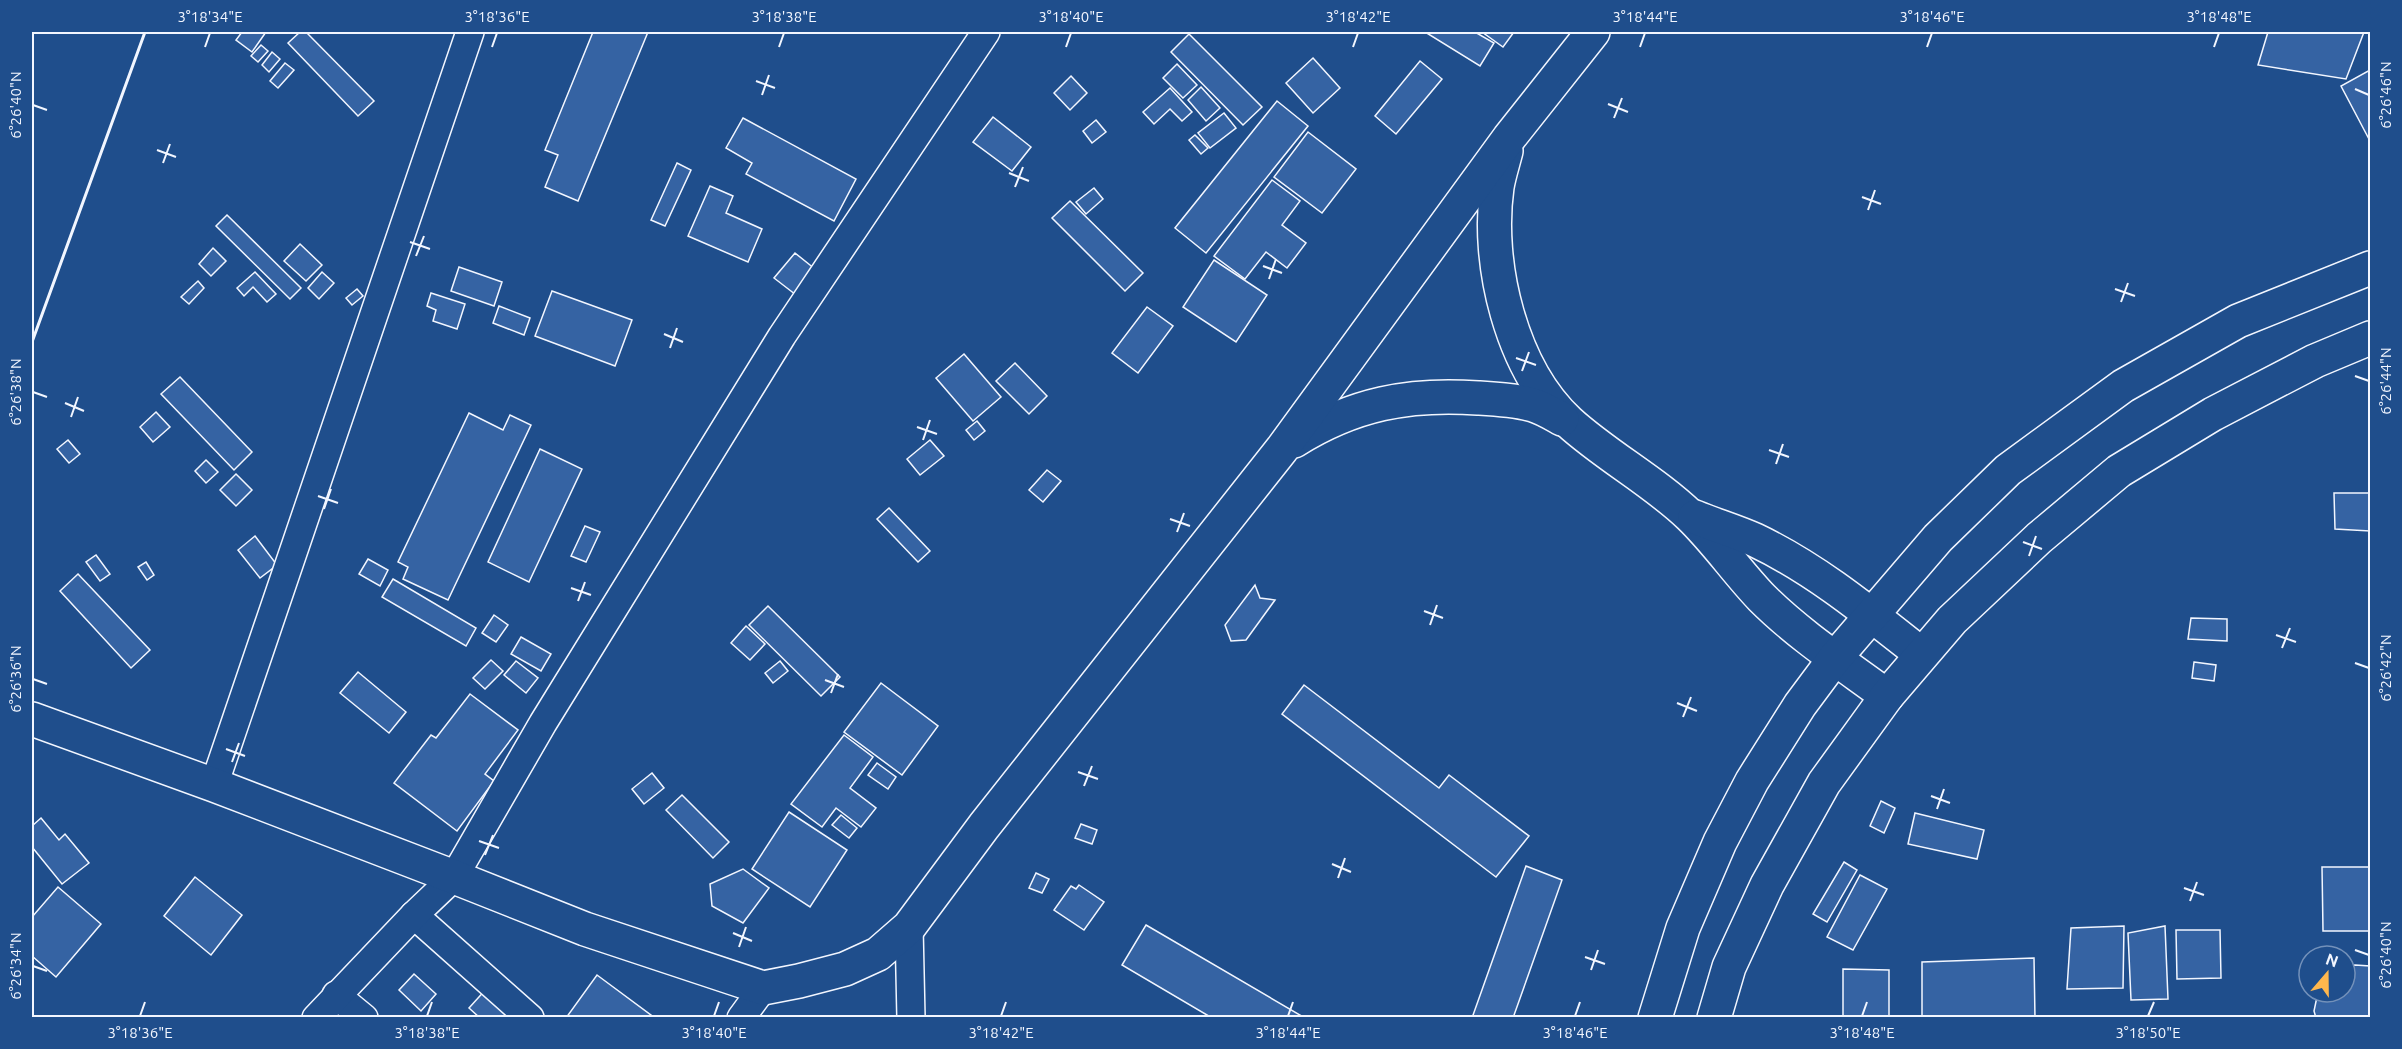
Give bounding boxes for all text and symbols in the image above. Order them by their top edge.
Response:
text: 3°18'34"E [177,8,243,25]
text: 3°18'36"E [464,8,530,25]
text: 3°18'38"E [751,8,817,25]
text: 3°18'40"E [1038,8,1104,25]
text: 3°18'42"E [1325,8,1391,25]
text: 3°18'44"E [1612,8,1678,25]
text: 3°18'46"E [1899,8,1965,25]
text: 3°18'48"E [2186,8,2252,25]
text: 6°26'46"N [2377,61,2394,129]
text: 6°26'40"N [7,71,24,139]
text: 6°26'44"N [2377,347,2394,415]
text: 6°26'38"N [7,358,24,426]
text: 6°26'42"N [2377,634,2394,702]
text: 6°26'36"N [7,645,24,713]
text: 6°26'40"N [2377,921,2394,989]
text: 6°26'34"N [7,932,24,1000]
north arrow [2297,944,2357,1004]
text: N [2323,949,2341,970]
text: 3°18'36"E [107,1024,173,1041]
text: 3°18'38"E [394,1024,460,1041]
text: 3°18'40"E [681,1024,747,1041]
text: 3°18'42"E [968,1024,1034,1041]
text: 3°18'44"E [1255,1024,1321,1041]
text: 3°18'46"E [1542,1024,1608,1041]
text: 3°18'48"E [1829,1024,1895,1041]
text: 3°18'50"E [2115,1024,2181,1041]

